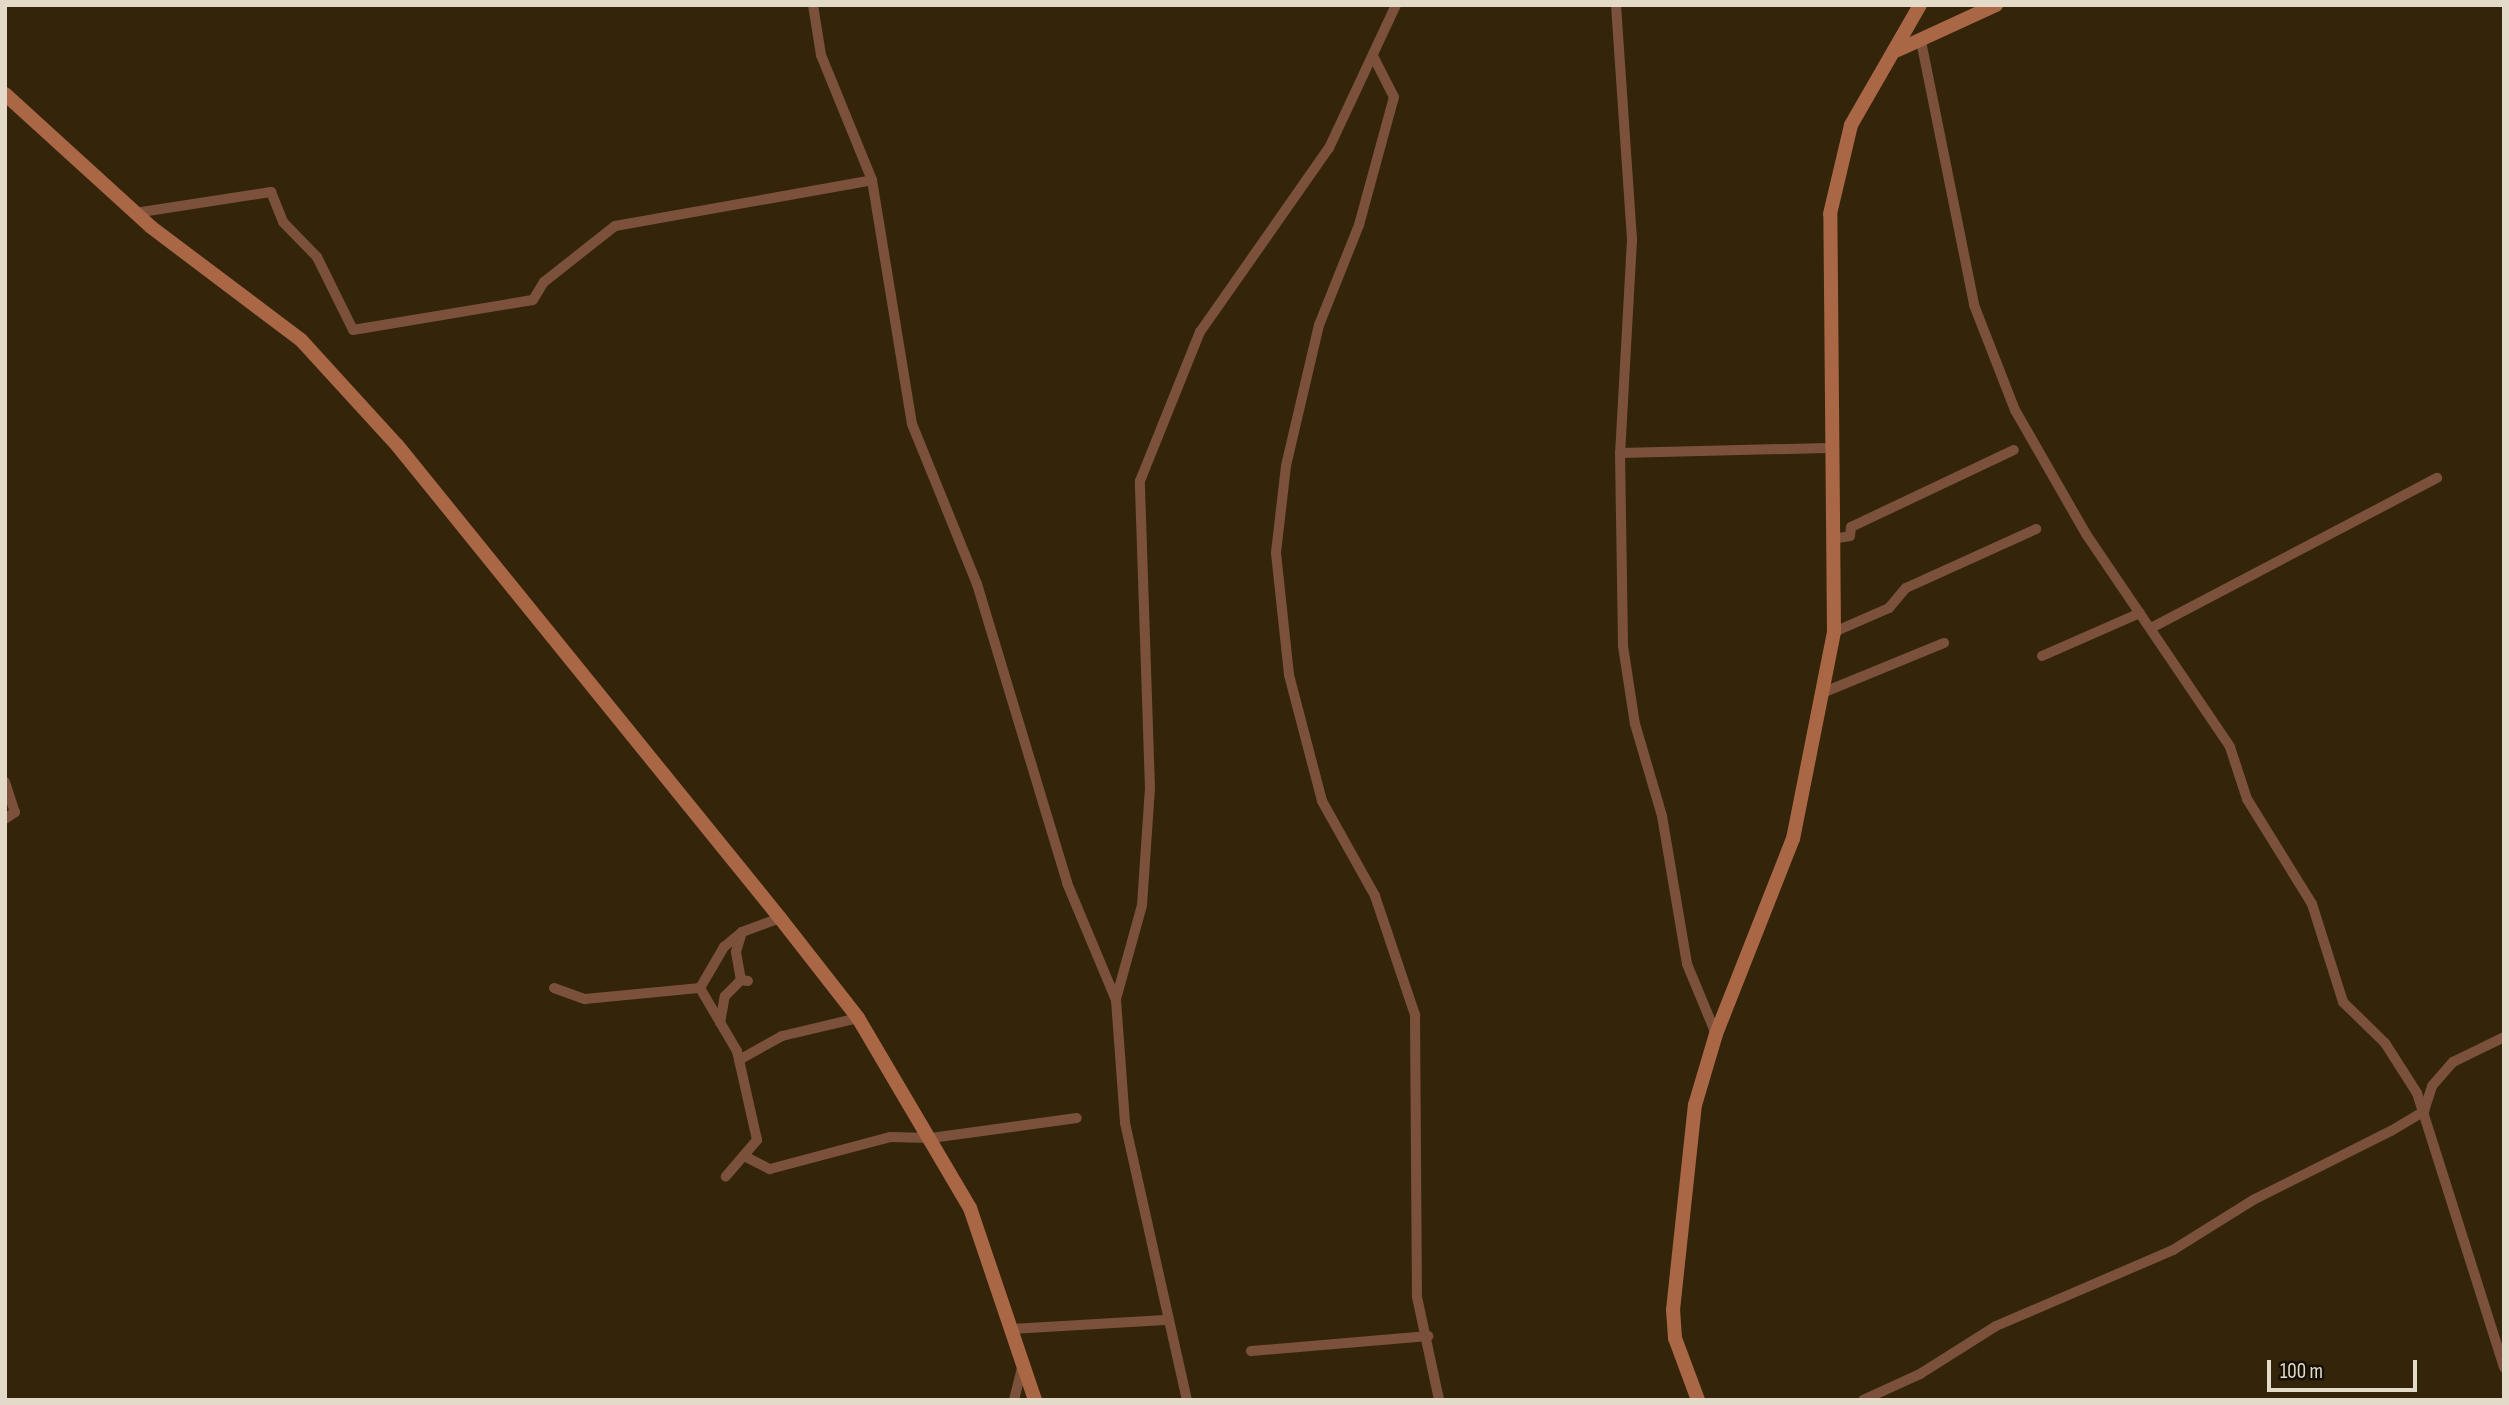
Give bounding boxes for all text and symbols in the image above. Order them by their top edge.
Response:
scale bar [2271,1346,2422,1390]
text: 100 m [2280,1359,2323,1384]

